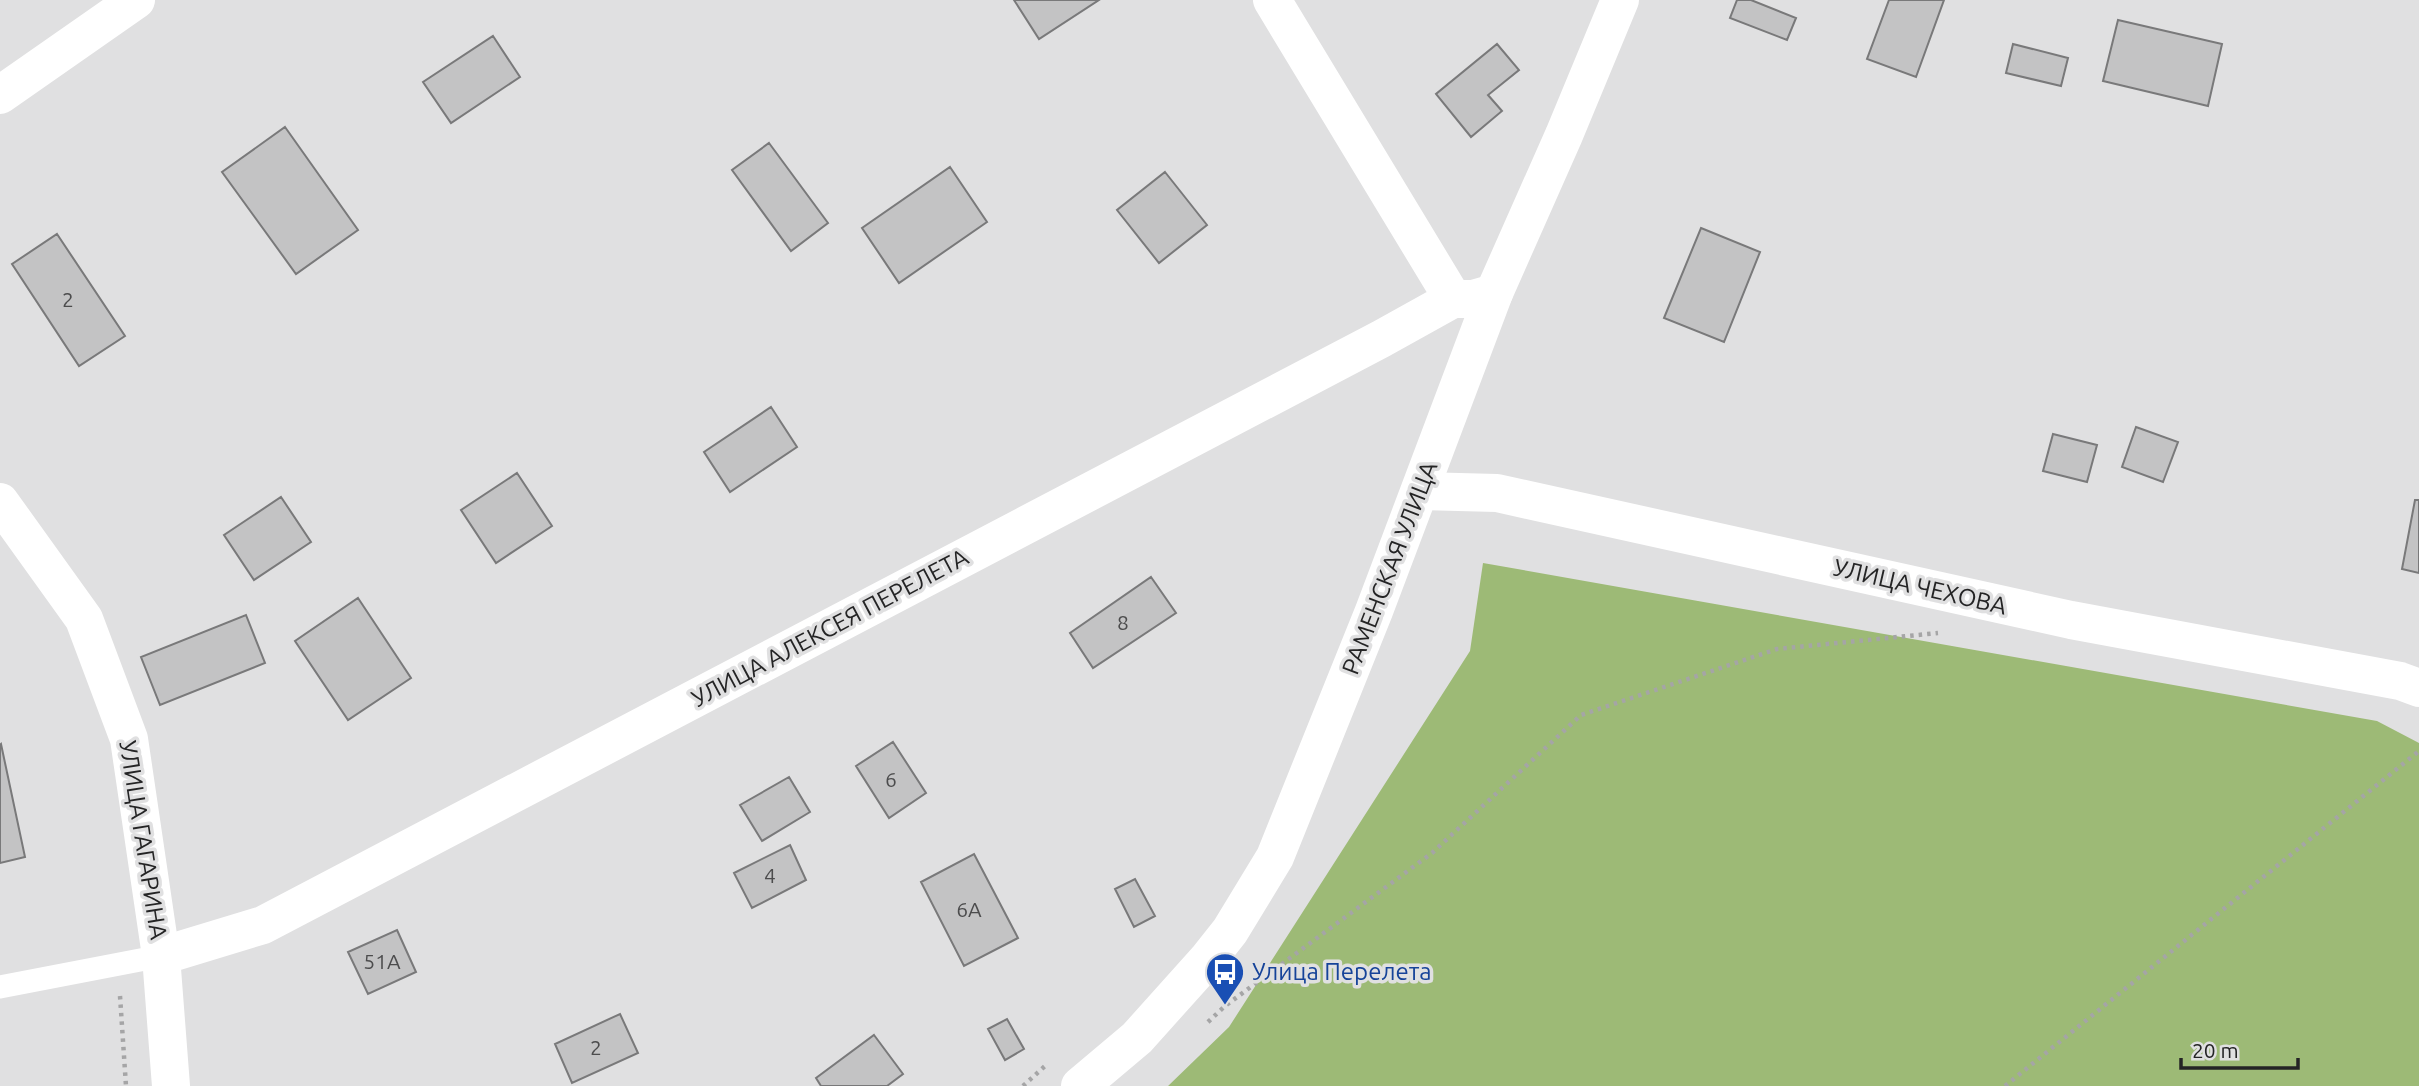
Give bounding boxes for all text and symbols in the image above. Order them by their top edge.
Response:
house number: 2 [62,287,74,311]
street label: РАМЕНСКАЯ УЛИЦА [1337,457,1443,678]
street label: УЛИЦА АЛЕКСЕЯ ПЕРЕЛЕТА [687,543,973,712]
street label: УЛИЦА ЧЕХОВА [1831,553,2010,620]
house number: 8 [1117,610,1129,634]
street label: УЛИЦА ГАГАРИНА [114,739,173,942]
house number: 6 [885,767,897,791]
house number: 4 [764,863,776,887]
house number: 6А [956,897,982,921]
house number: 51А [363,949,401,973]
bus stop icon: Улица Перелета [1204,951,1246,1006]
place label: Улица Перелета [1252,958,1432,985]
scale bar [2181,1026,2298,1070]
house number: 2 [590,1035,602,1059]
text: 20 m [2192,1038,2239,1062]

